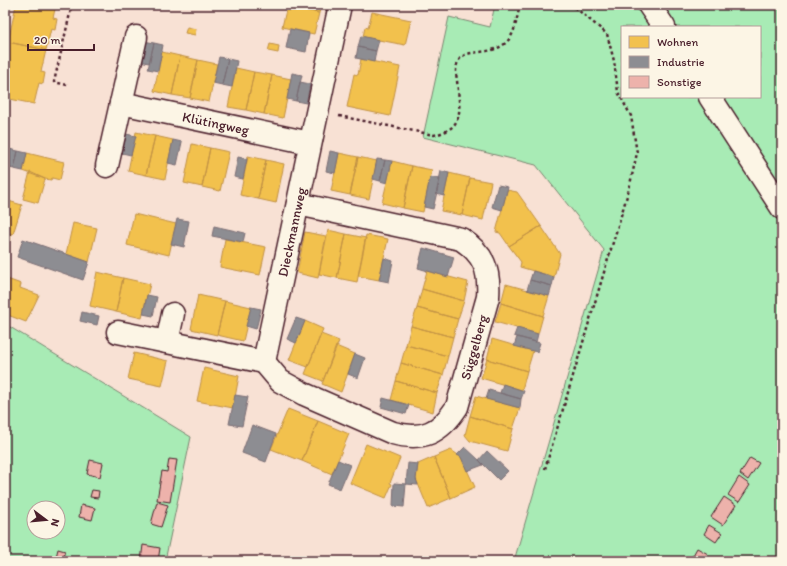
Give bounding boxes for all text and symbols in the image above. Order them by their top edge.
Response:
scale bar [28,26,94,52]
legend [621,26,761,98]
text: 20 m [34,33,61,47]
text: Wohnen [657,35,699,49]
text: Industrie [657,55,705,69]
text: Sonstige [657,75,702,89]
street label: Klütingweg [181,108,252,139]
street label: Dieckmannweg [274,185,310,278]
street label: Süggelberg [457,312,492,382]
north arrow [26,500,66,540]
text: N [48,517,62,528]

